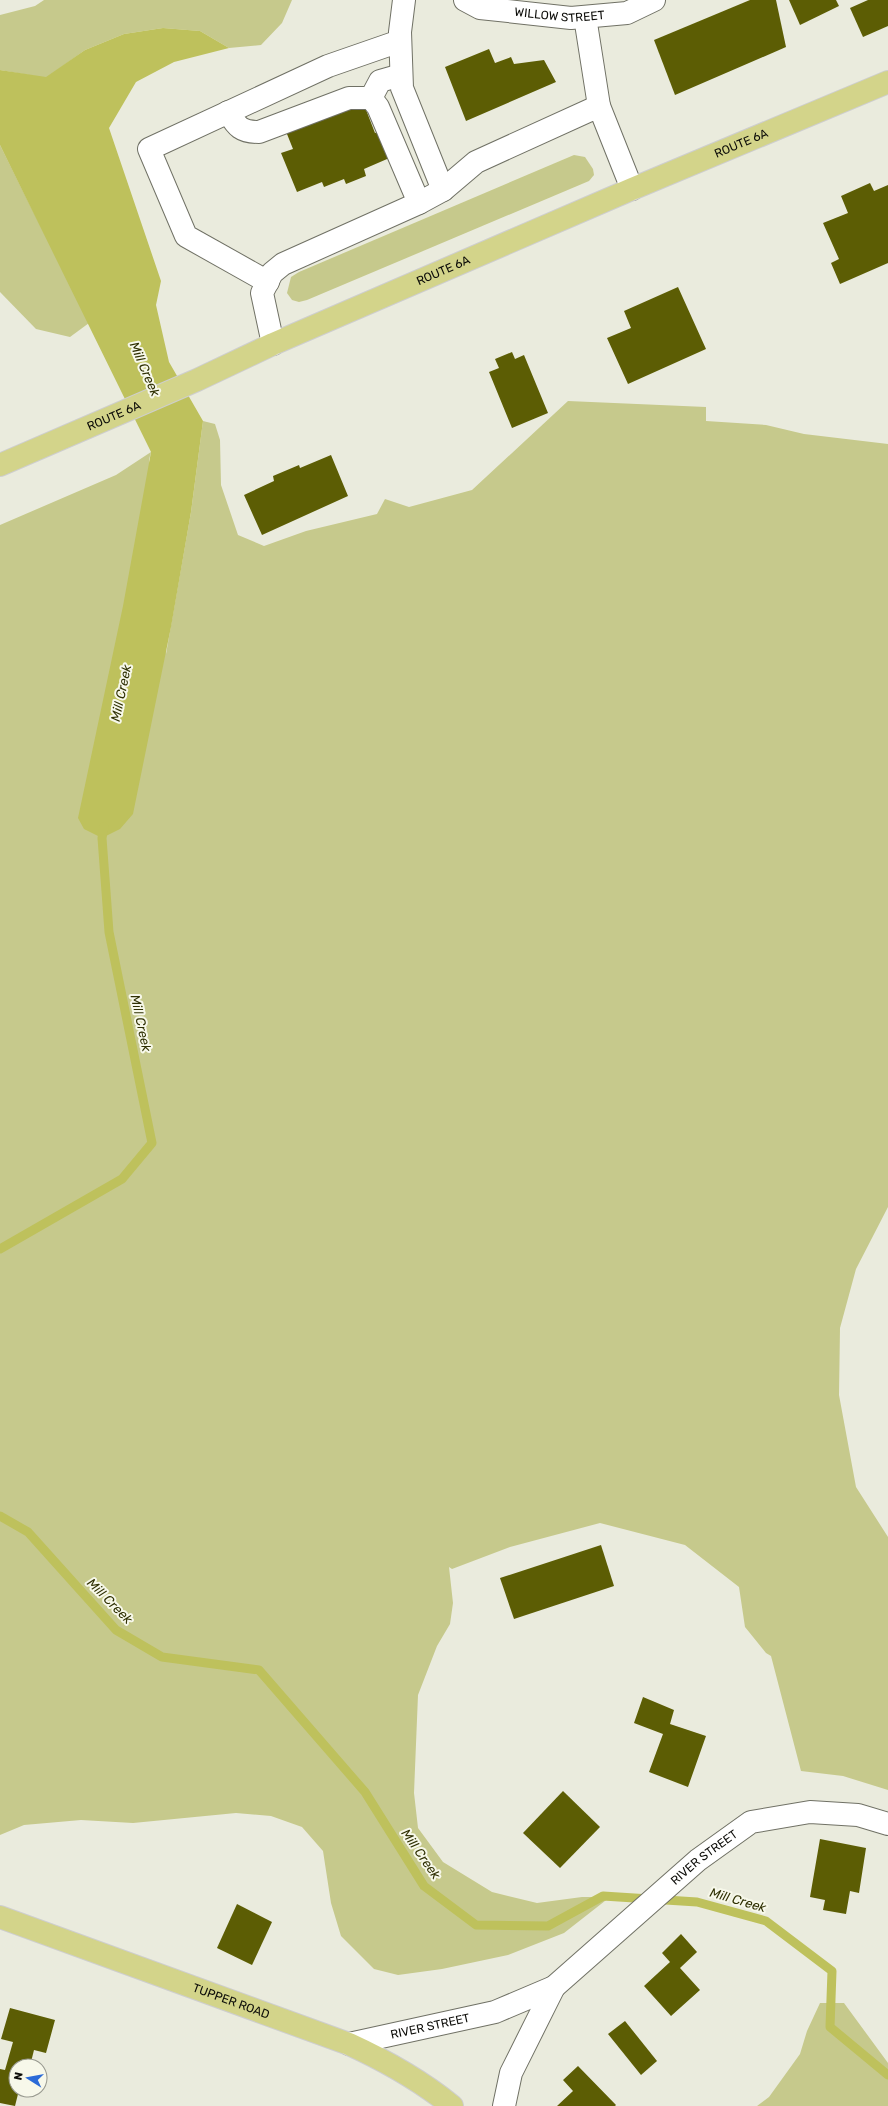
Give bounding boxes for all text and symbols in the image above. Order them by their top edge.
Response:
street label: WILLOW STREET [514,5,605,25]
street label: ROUTE 6A [712,126,770,161]
street label: ROUTE 6A [414,253,472,288]
water label: Mill Creek [127,339,163,399]
street label: ROUTE 6A [85,398,143,434]
water label: Mill Creek [108,663,134,723]
water label: Mill Creek [128,993,154,1053]
water label: Mill Creek [84,1575,136,1627]
water label: Mill Creek [398,1826,444,1882]
street label: RIVER STREET [668,1827,740,1888]
water label: Mill Creek [708,1885,768,1915]
street label: TUPPER ROAD [191,1981,272,2022]
street label: RIVER STREET [389,2011,471,2042]
north arrow [8,2058,48,2098]
text: N [12,2071,26,2081]

